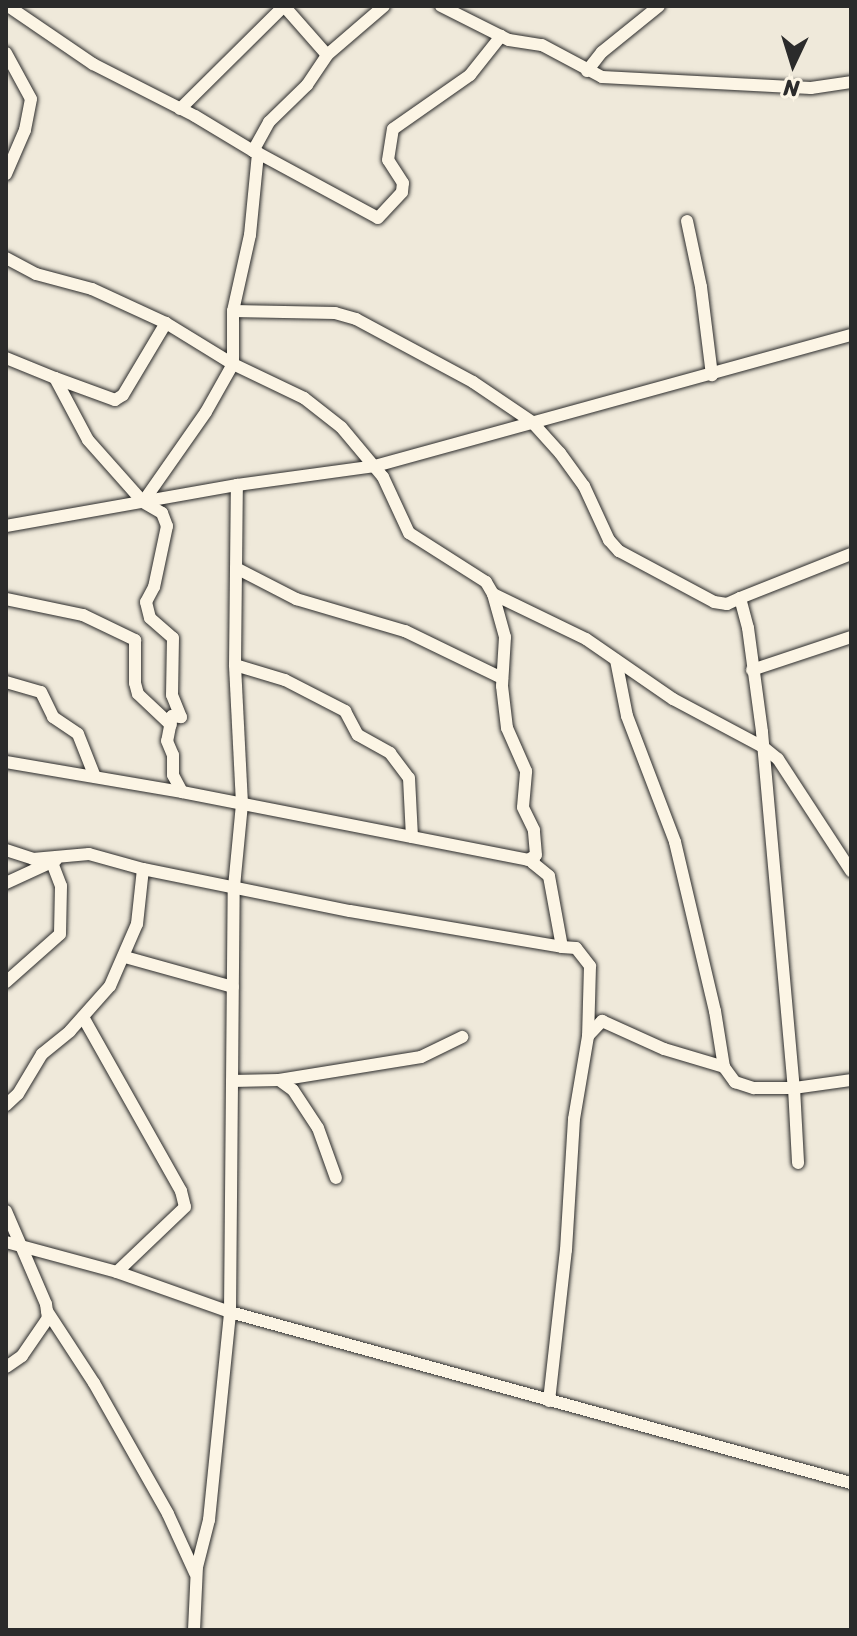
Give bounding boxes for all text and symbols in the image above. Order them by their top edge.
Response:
north arrow [753,24,833,104]
text: N [782,68,800,108]

